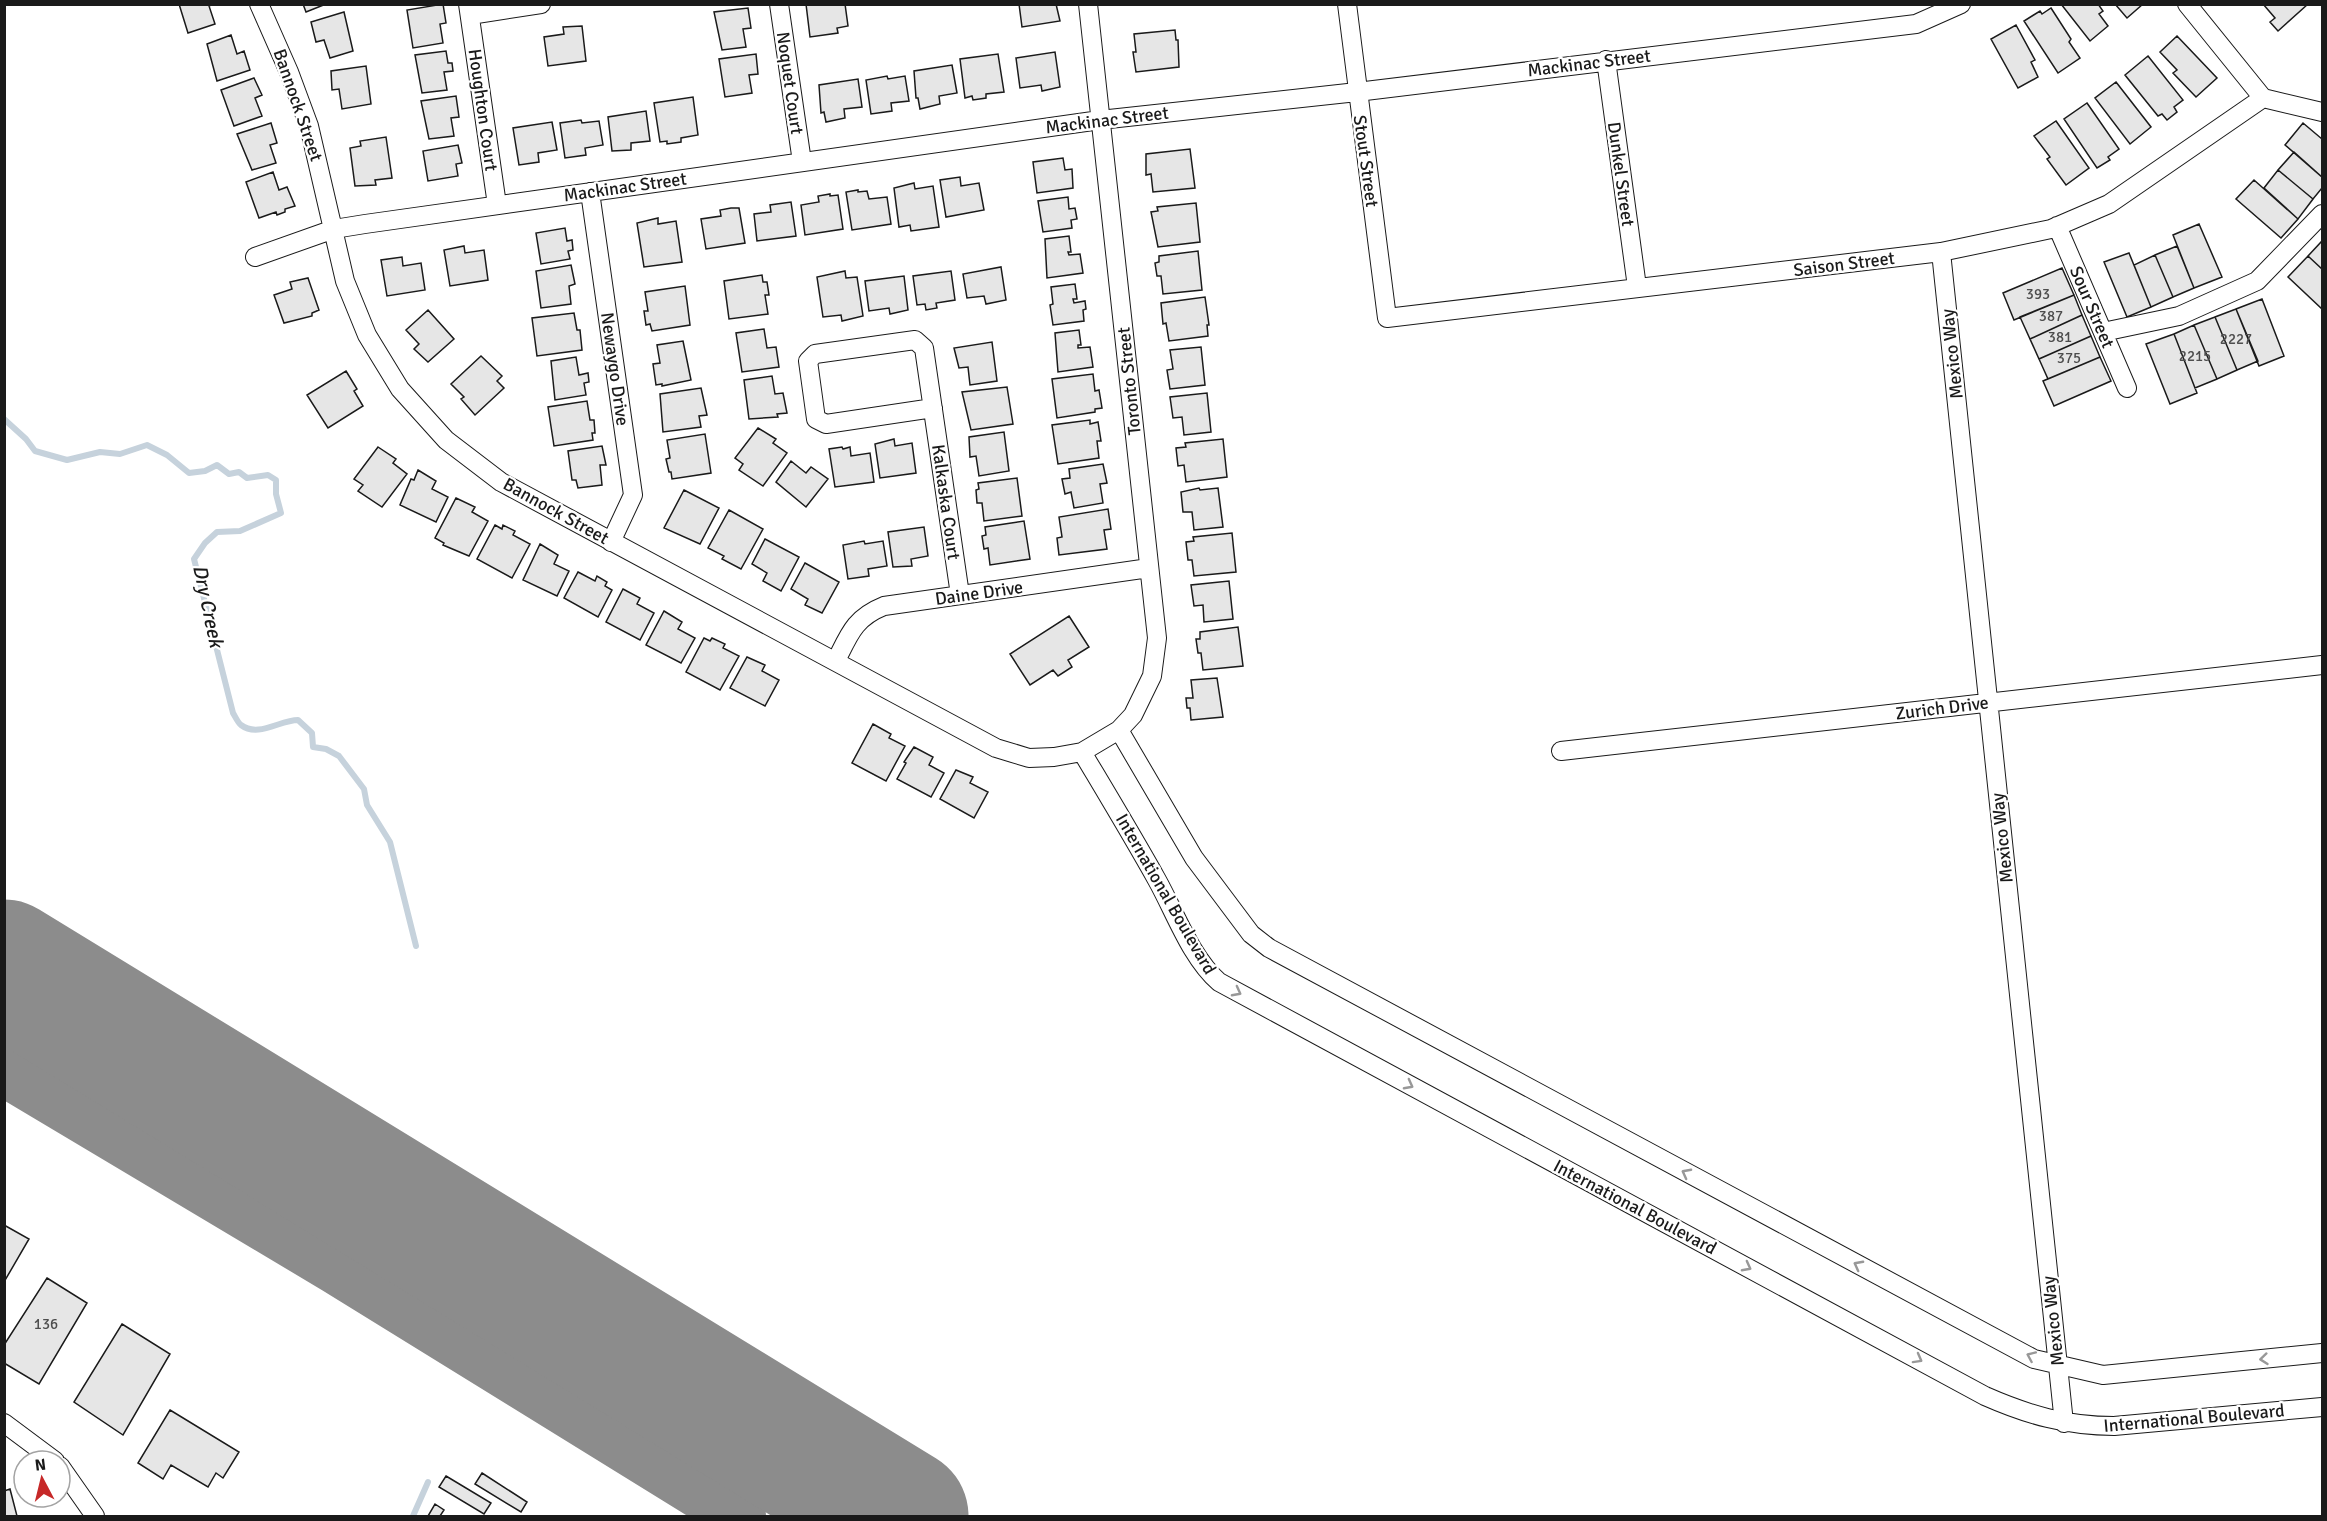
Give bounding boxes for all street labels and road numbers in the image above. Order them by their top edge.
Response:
street label: Noquet Court [772,30,808,136]
street label: Mackinac Street [1526,45,1652,81]
street label: Bannock Street [268,46,328,164]
street label: Houghton Court [464,47,502,173]
street label: Mackinac Street [1044,102,1170,138]
street label: Stout Street [1349,114,1383,208]
street label: Dunkel Street [1603,120,1639,228]
street label: Mackinac Street [562,167,688,207]
street label: Saison Street [1792,247,1896,281]
street label: Sour Street [2065,263,2119,351]
street label: Mexico Way [1936,307,1968,400]
street label: Newaygo Drive [596,311,634,427]
street label: Toronto Street [1112,326,1146,436]
street label: Kalkaska Court [927,443,965,561]
street label: Bannock Street [499,473,613,549]
street label: Daine Drive [934,576,1024,610]
street label: Zurich Drive [1894,691,1990,725]
street label: Mexico Way [1986,791,2018,884]
street label: International Boulevard [1111,810,1221,978]
street label: International Boulevard [1550,1155,1720,1259]
street label: Mexico Way [2037,1274,2069,1367]
street label: International Boulevard [2102,1399,2286,1437]

